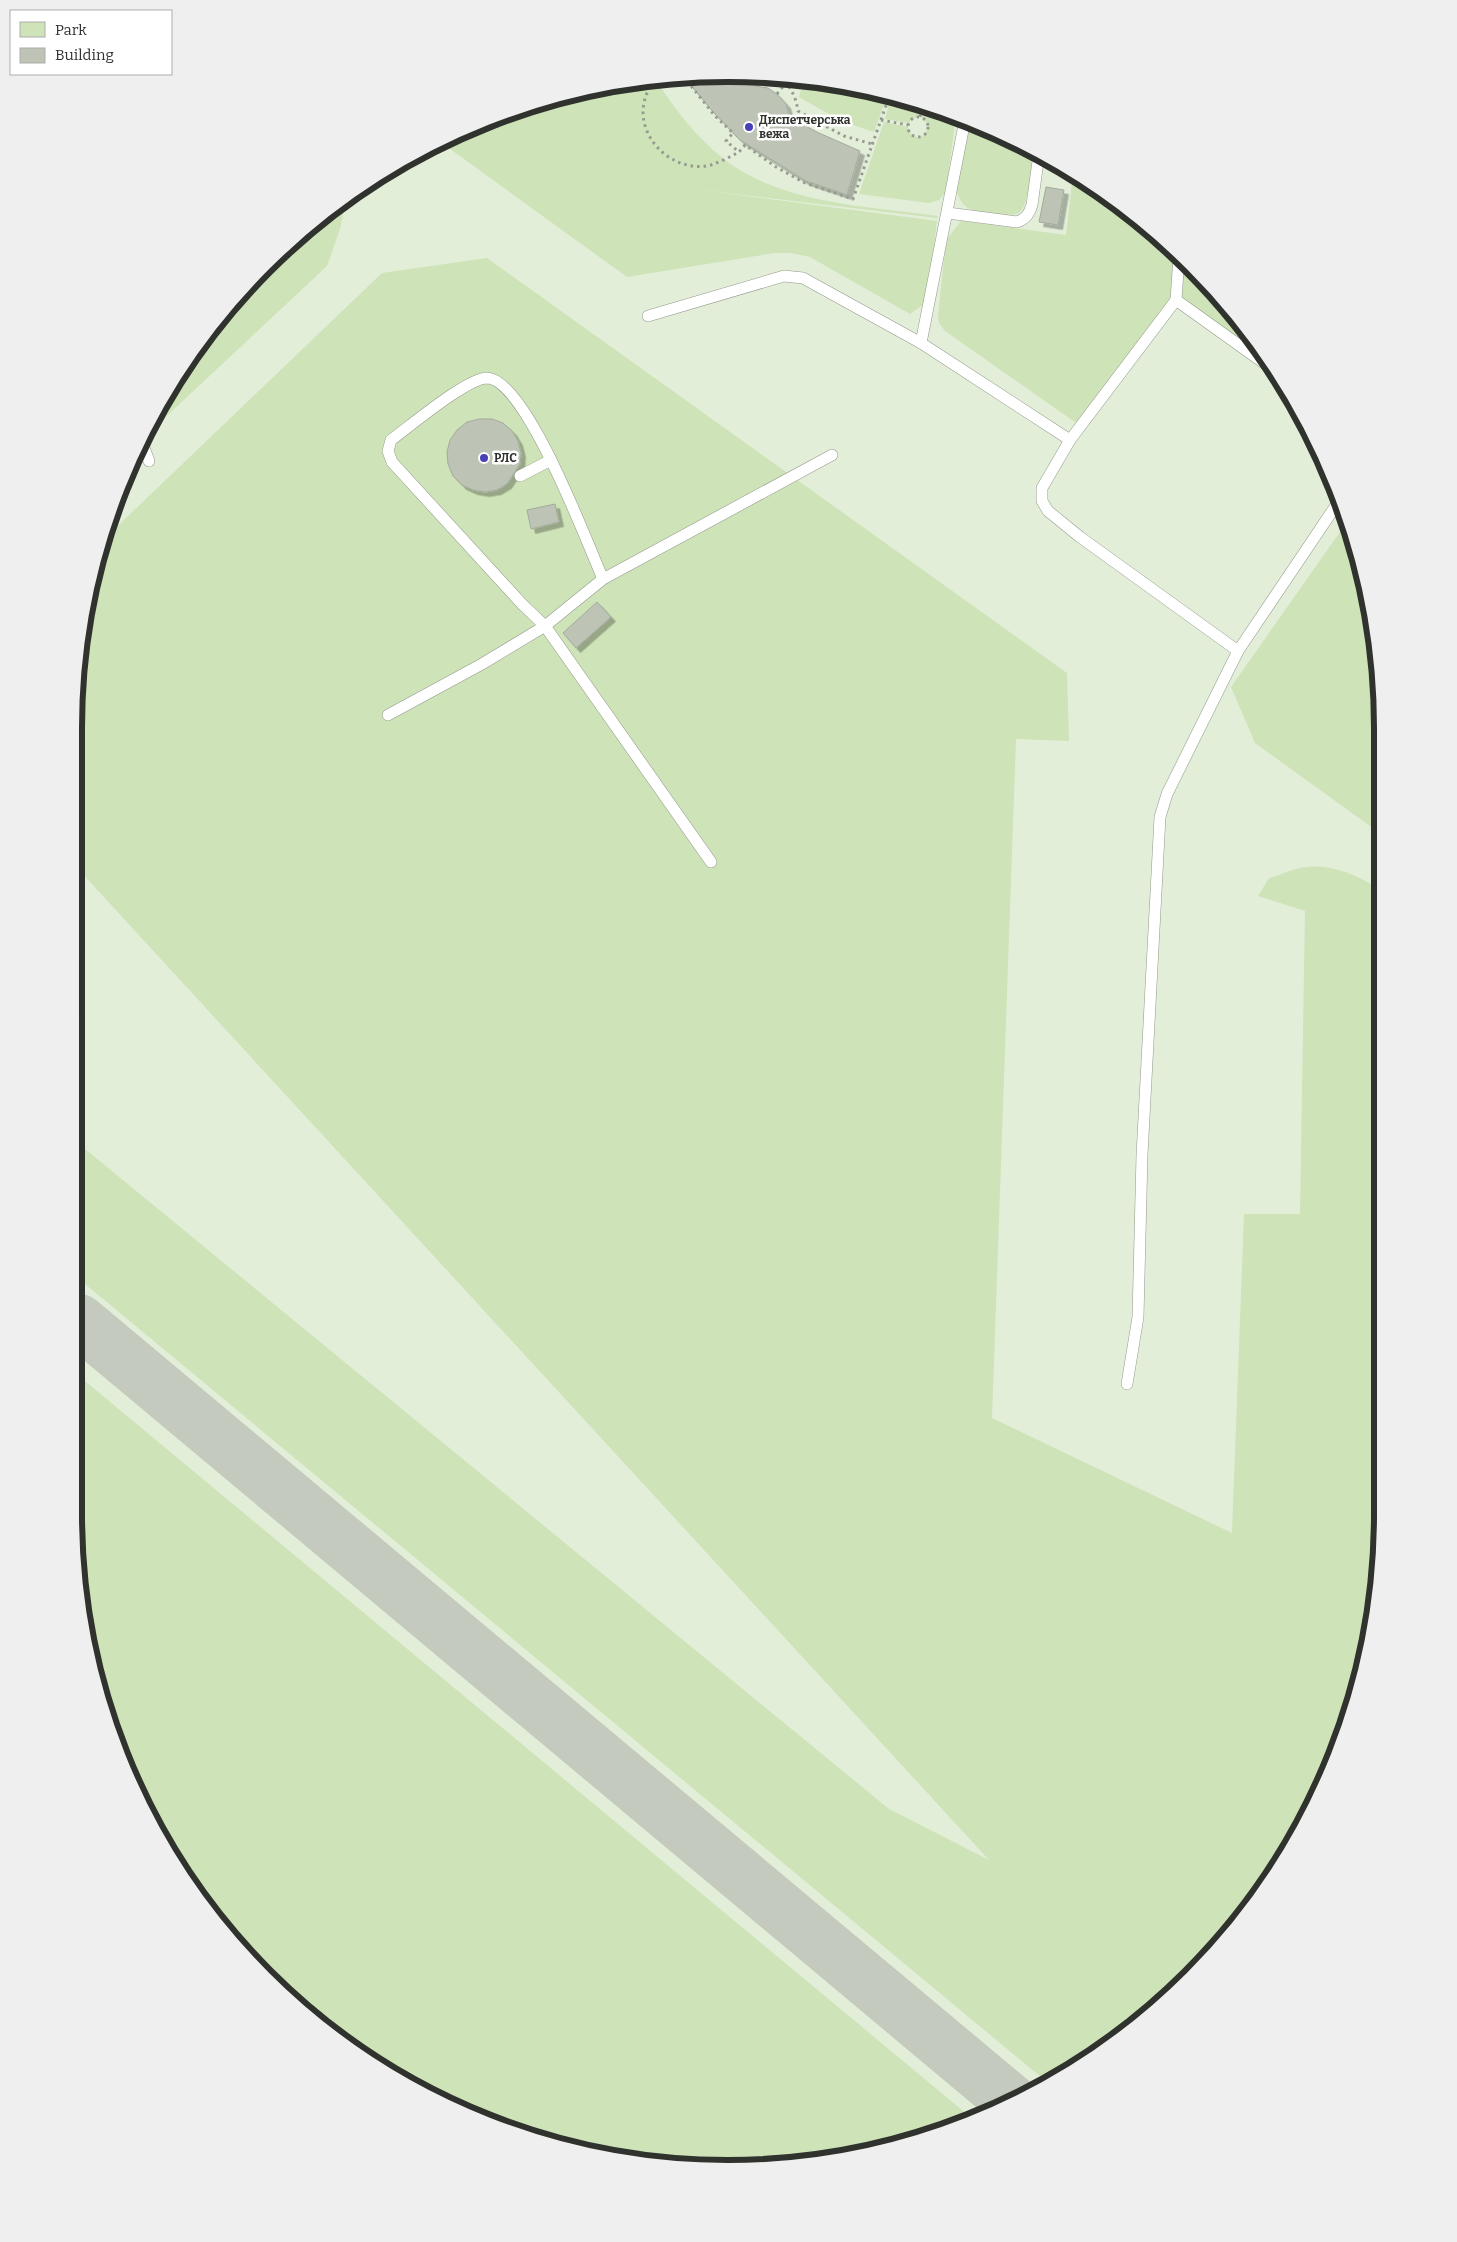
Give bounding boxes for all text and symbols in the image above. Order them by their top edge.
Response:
legend [10,10,172,75]
text: Park [55,21,87,39]
text: Building [55,46,114,64]
place label: Диспетчерська вежа [759,113,851,141]
marker: Диспетчерська вежа [743,121,755,133]
place label: РЛС [494,451,517,465]
marker: РЛС [478,452,490,464]

